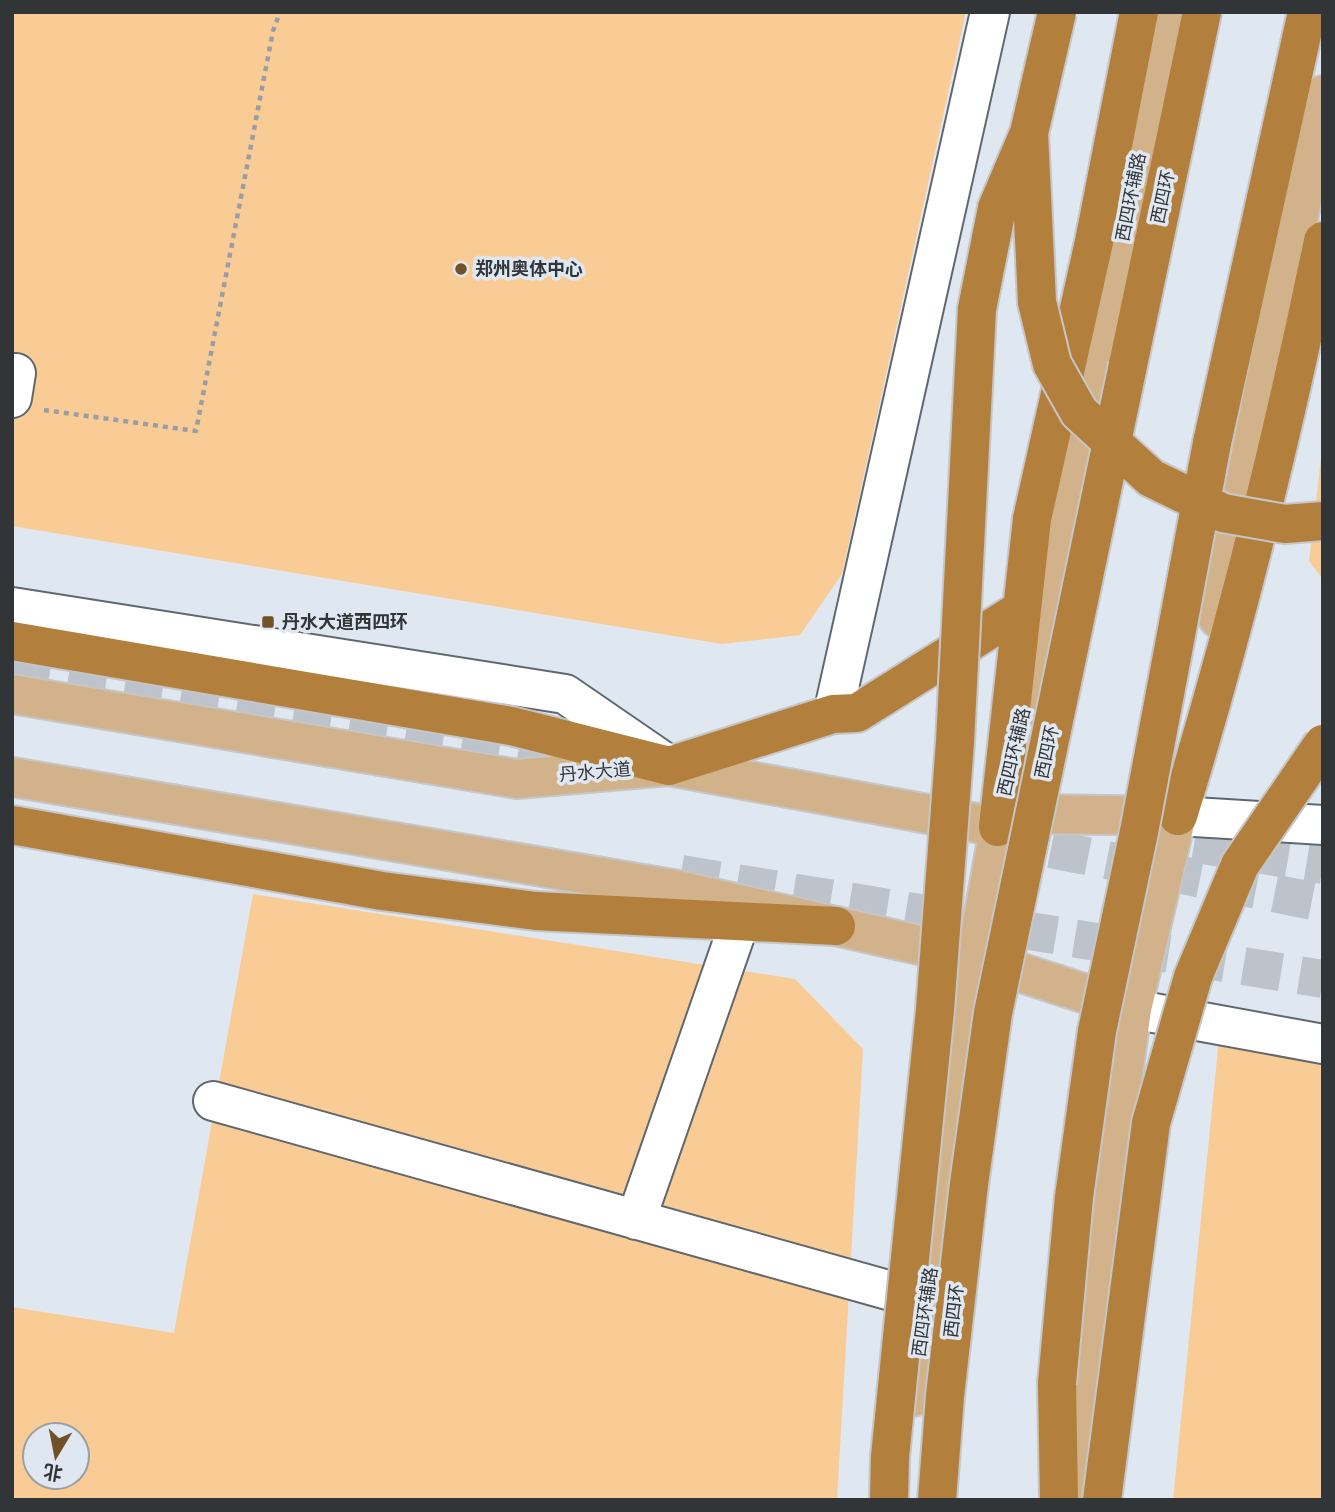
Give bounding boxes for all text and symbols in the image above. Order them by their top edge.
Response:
street label: 西四环辅路 [1112,151,1149,243]
street label: 西四环 [1147,168,1178,225]
place label: 郑州奥体中心 [475,258,583,279]
marker: 郑州奥体中心 [453,261,469,277]
place label: 丹水大道西四环 [282,611,408,632]
marker: 丹水大道西四环 [260,614,276,630]
street label: 西四环辅路 [993,706,1034,798]
street label: 西四环 [1031,723,1062,780]
street label: 丹水大道 [558,758,632,785]
street label: 西四环辅路 [908,1266,941,1358]
street label: 西四环 [940,1283,967,1339]
north arrow [21,1421,91,1491]
text: 北 [42,1460,64,1485]

